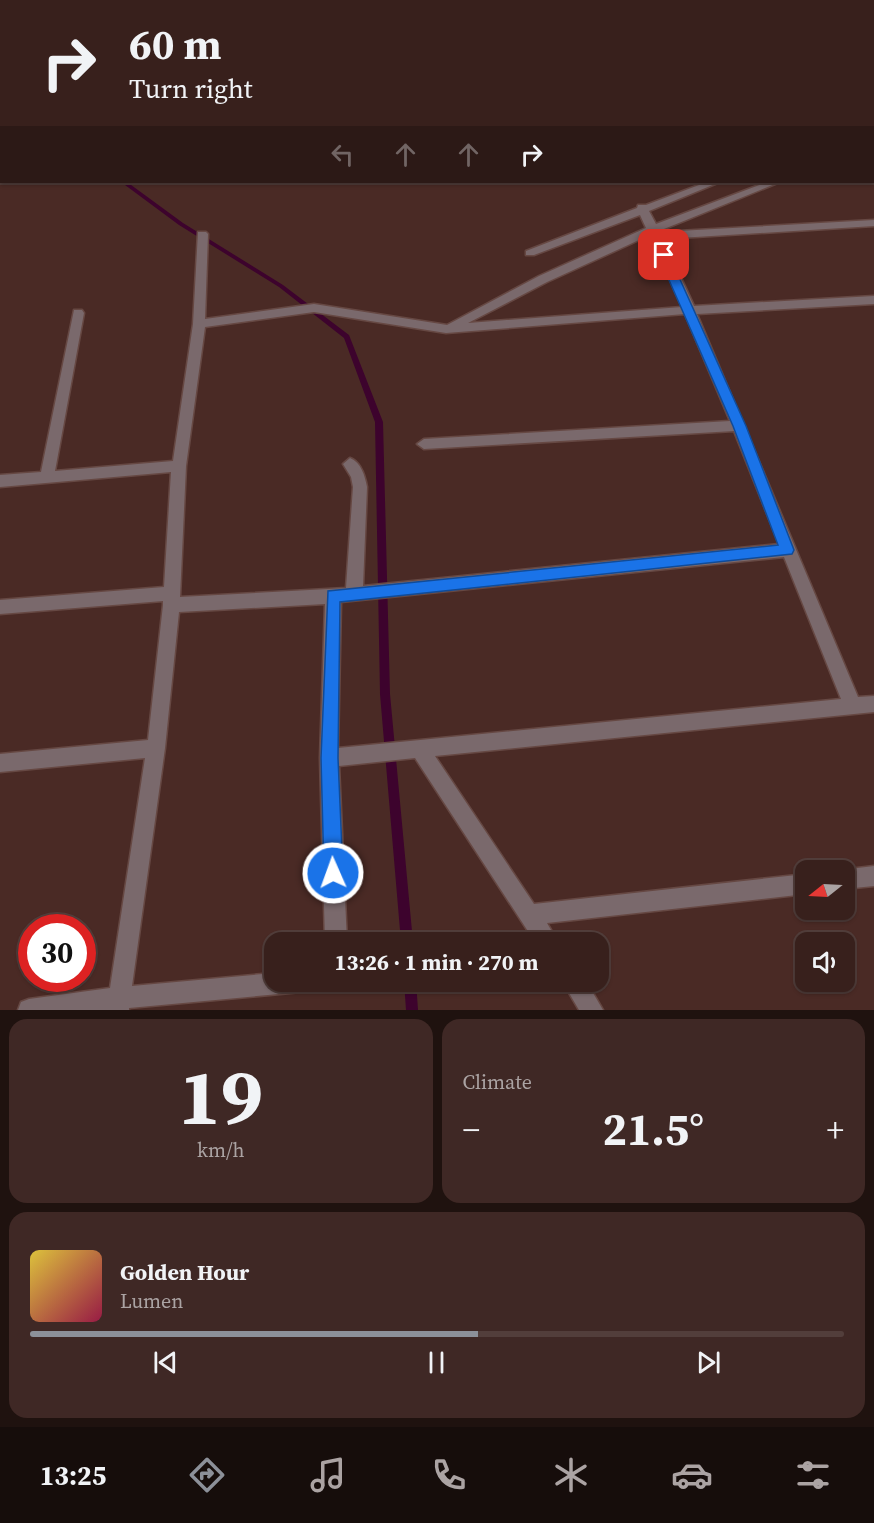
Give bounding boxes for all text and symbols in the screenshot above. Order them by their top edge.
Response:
text: 60 m [129,15,222,73]
icon: right [30,24,108,102]
text: Turn right [129,70,253,107]
icon: left [326,138,359,171]
icon: ahead [389,138,422,171]
icon: ahead [452,138,485,171]
icon: right [515,138,548,171]
pin [638,229,689,280]
icon: arrive [647,238,680,271]
position arrow [301,841,365,905]
north arrow [795,860,855,920]
map controls [795,860,855,992]
speed limit sign: 30 [18,914,96,992]
button: sound [795,932,855,992]
text: 13:26 · 1 min · 270 m [335,947,538,977]
text: 19 [178,1043,263,1150]
text: Climate [463,1068,532,1096]
text: 21.5° [603,1098,704,1160]
text: − [463,1107,480,1152]
text: + [827,1107,844,1152]
text: km/h [197,1136,245,1164]
text: Golden Hour [120,1257,249,1287]
text: Lumen [120,1287,183,1315]
icon: previous [149,1346,182,1379]
icon: pause [420,1346,453,1379]
icon: next [692,1346,725,1379]
icon: directions [186,1454,228,1496]
icon: music [307,1454,349,1496]
icon: phone [428,1454,470,1496]
icon: climate [550,1454,592,1496]
icon: car [671,1454,713,1496]
icon: filters [792,1454,834,1496]
text: 13:25 [40,1457,106,1494]

